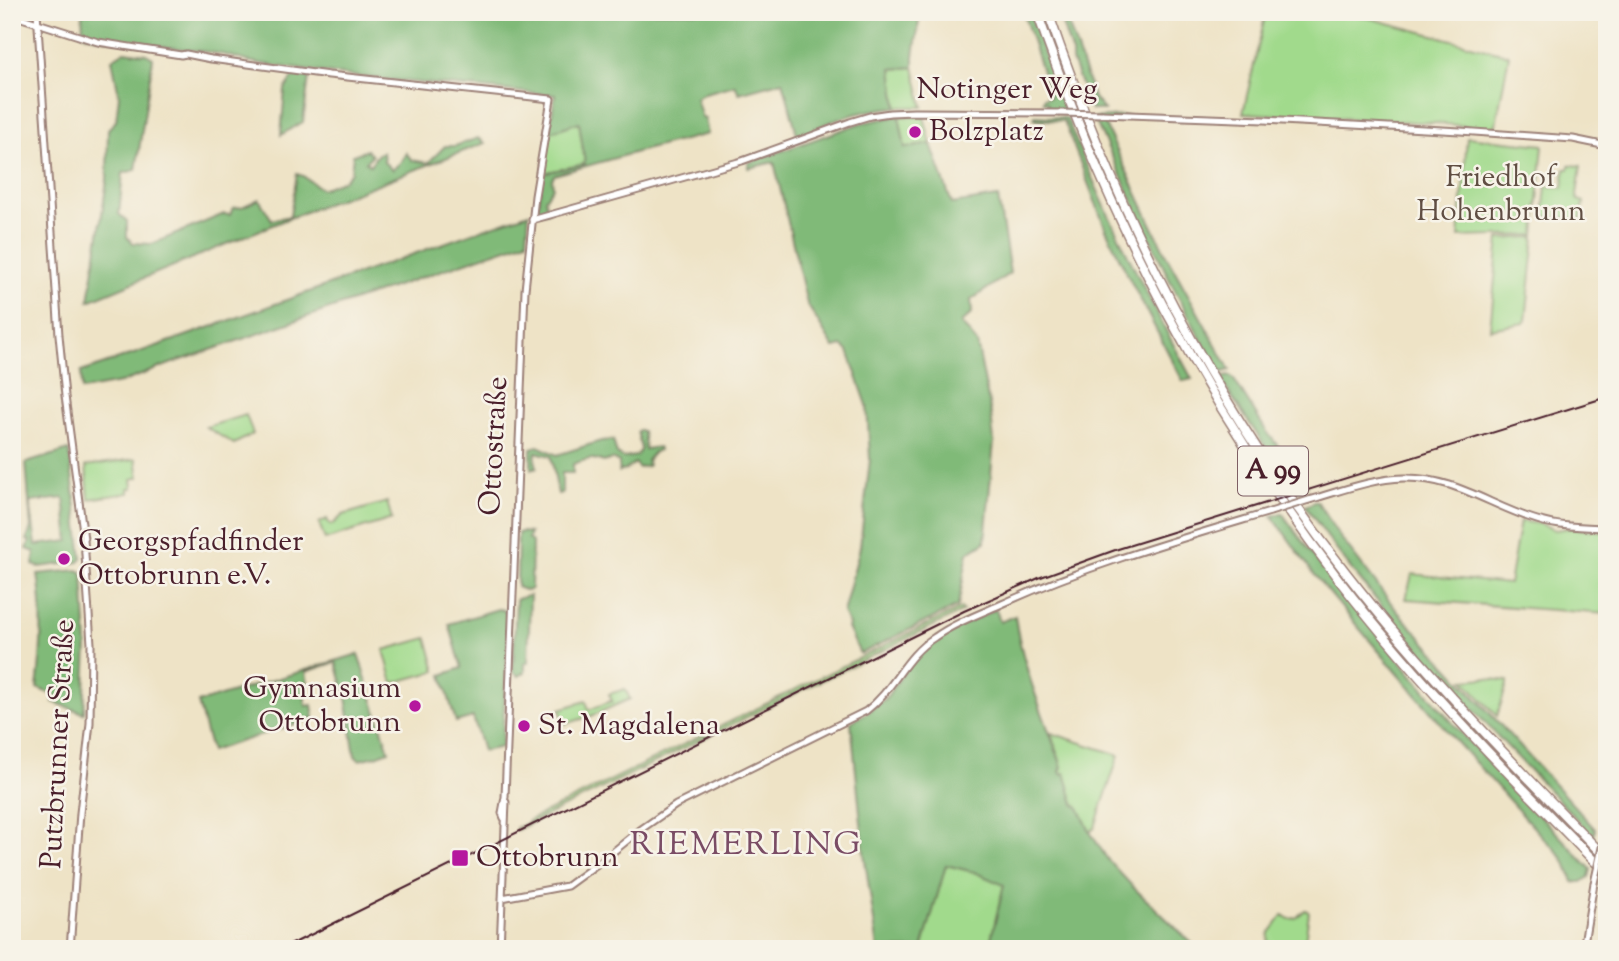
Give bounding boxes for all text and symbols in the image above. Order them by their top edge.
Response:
street label: Notinger Weg [916,69,1098,112]
place label: Bolzplatz [929,111,1044,154]
marker: Bolzplatz [907,124,923,140]
park label: Friedhof Hohenbrunn [1416,157,1586,234]
street label: Ottostraße [470,375,520,517]
road number: A 99 [1238,447,1308,496]
place label: Georgspfadfinder Ottobrunn e.V. [78,521,304,598]
marker: Georgspfadfinder Ottobrunn e.V. [56,551,72,567]
street label: Putzbrunner Straße [31,618,87,870]
place label: Gymnasium Ottobrunn [243,668,401,745]
marker: Gymnasium Ottobrunn [407,698,423,714]
place label: St. Magdalena [538,705,720,748]
marker: St. Magdalena [516,718,532,734]
district label: RIEMERLING [630,822,862,870]
place label: Ottobrunn [476,837,619,880]
marker: Ottobrunn [450,848,470,868]

